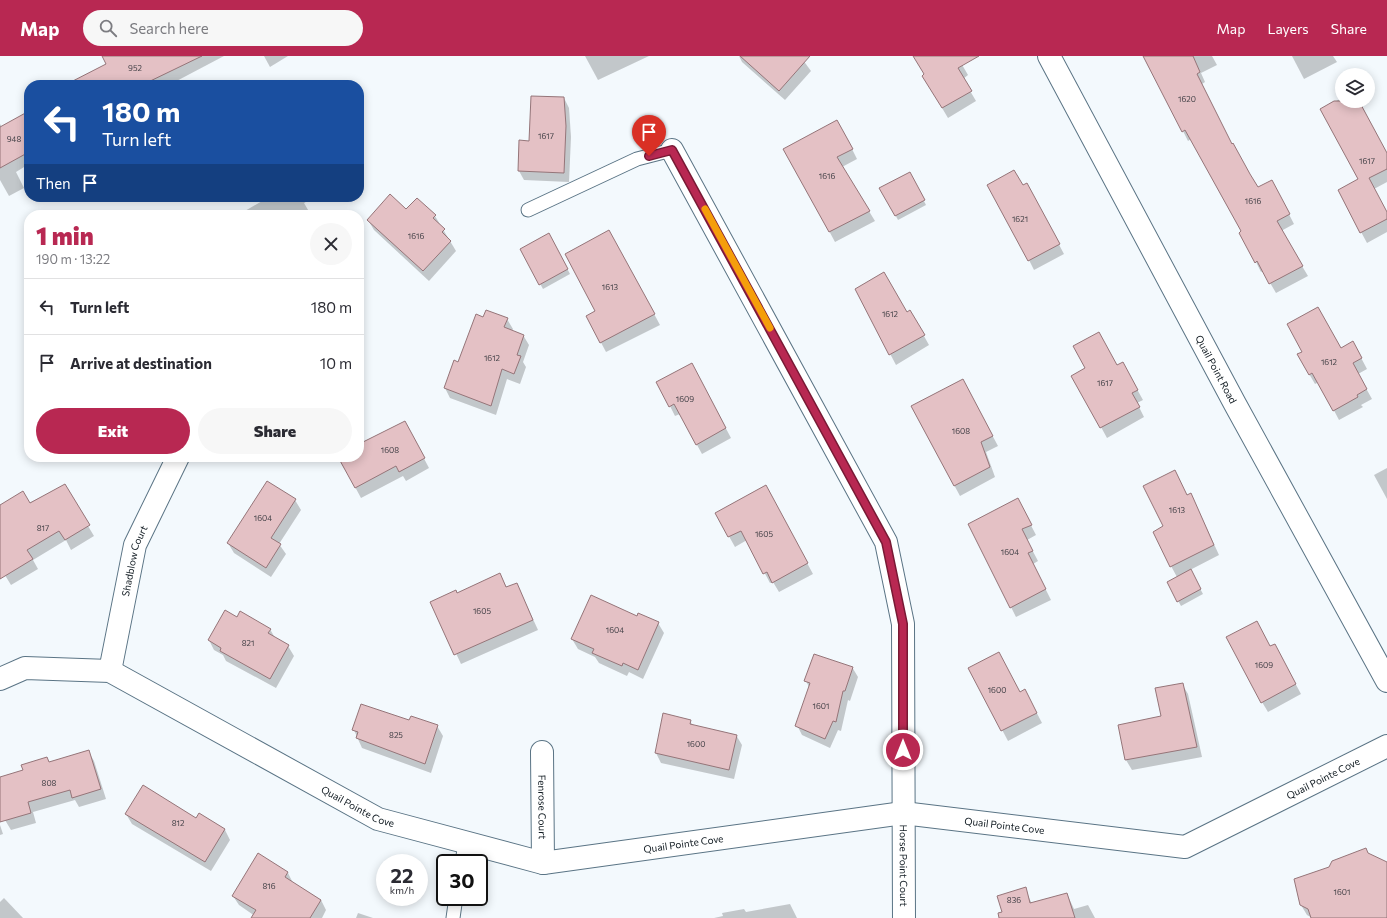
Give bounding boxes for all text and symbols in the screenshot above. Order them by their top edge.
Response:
search box [83,10,363,46]
text: Map [20,17,59,40]
icon: search [97,17,119,39]
text: Search here [129,19,209,37]
text: Map [1217,20,1245,37]
text: Layers [1267,20,1309,37]
text: Share [1331,20,1367,37]
house number: 952 [128,63,143,73]
map controls [1335,68,1375,108]
button: layers [1335,68,1375,108]
text: 180 m [102,94,180,128]
house number: 1620 [1178,94,1196,104]
icon: left [36,96,88,148]
pin [632,115,666,156]
icon: arrive [638,121,660,143]
text: Turn left [102,128,171,150]
house number: 1617 [538,131,554,141]
house number: 948 [7,134,21,144]
house number: 1617 [1359,156,1375,166]
house number: 1616 [819,171,835,181]
icon: arrive [79,172,101,194]
text: Then [36,174,71,192]
house number: 1616 [1245,196,1261,206]
house number: 1621 [1012,214,1028,224]
text: 1 min [36,221,94,250]
button: close [310,223,352,265]
house number: 1616 [408,231,424,241]
text: 190 m · 13:22 [36,251,110,267]
house number: 1613 [602,282,619,292]
icon: left [36,296,58,318]
text: Turn left [70,298,129,316]
text: 180 m [311,298,352,316]
house number: 1612 [882,309,899,319]
street label: Quail Point Road [1193,333,1240,406]
icon: arrive [36,352,58,374]
house number: 1612 [484,353,501,363]
text: Arrive at destination [70,354,212,372]
text: 10 m [320,354,352,372]
house number: 1612 [1321,357,1338,367]
house number: 1617 [1097,378,1113,388]
house number: 1609 [676,394,694,404]
button: Exit [36,408,190,454]
button: Share [198,408,352,454]
house number: 1608 [952,426,970,436]
house number: 1608 [381,445,399,455]
house number: 1613 [1169,505,1186,515]
house number: 1604 [254,513,272,523]
house number: 817 [37,523,49,533]
street label: Shadblow Court [119,523,150,597]
house number: 1605 [755,529,773,539]
house number: 1604 [1001,547,1019,557]
house number: 1605 [473,606,491,616]
house number: 1604 [606,625,624,635]
house number: 821 [242,638,254,648]
house number: 1609 [1255,660,1273,670]
house number: 1600 [988,685,1006,695]
house number: 1601 [813,701,829,711]
position arrow [882,729,924,771]
house number: 825 [389,730,403,740]
house number: 1600 [687,739,705,749]
street label: Quail Pointe Cove [1284,755,1362,801]
street label: Fenrose Court [536,775,549,839]
house number: 808 [42,778,57,788]
street label: Quail Pointe Cove [319,783,396,829]
street label: Quail Pointe Cove [964,814,1045,836]
house number: 812 [172,818,185,828]
street label: Horse Point Court [898,825,910,907]
street label: Quail Pointe Cove [643,832,724,855]
speed limit sign: 30 [436,854,488,906]
text: 22 [391,863,413,887]
house number: 816 [262,881,276,891]
text: km/h [390,884,414,896]
house number: 1601 [1334,887,1350,897]
house number: 836 [1007,895,1021,905]

